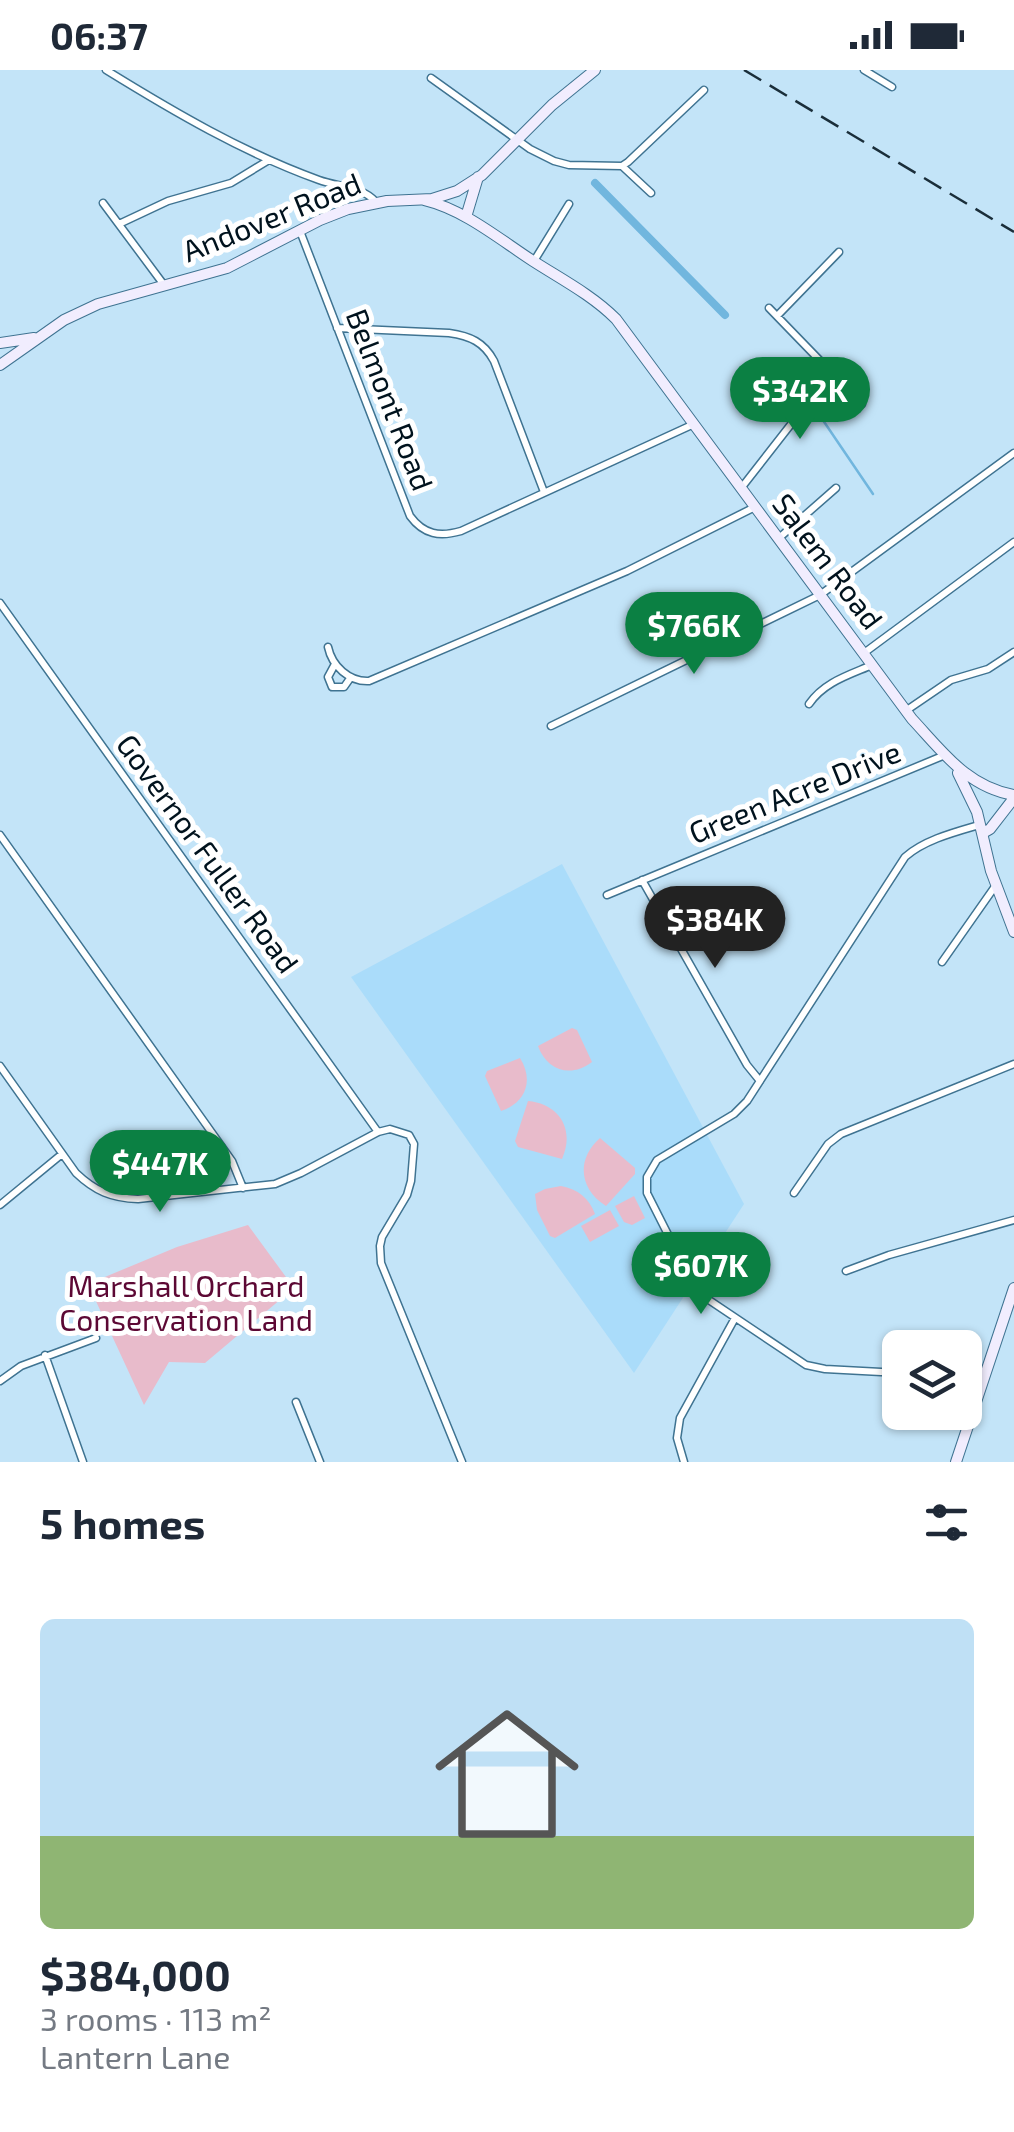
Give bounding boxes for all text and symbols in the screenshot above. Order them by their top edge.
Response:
text: 06:37 [50,12,148,58]
street label: Andover Road [177,164,366,268]
street label: Belmont Road [340,303,442,495]
pin: $342K [730,357,870,442]
text: $342K [752,370,848,408]
street label: Salem Road [766,486,891,636]
pin: $766K [624,592,764,677]
text: $766K [647,605,741,643]
street label: Governor Fuller Road [110,727,307,979]
street label: Green Acre Drive [683,732,905,850]
pin: $384K [645,886,785,971]
text: $384K [666,899,764,937]
pin: $447K [90,1130,230,1215]
text: $447K [112,1143,208,1181]
pin: $607K [631,1232,771,1317]
text: $607K [654,1245,748,1283]
park label: Marshall Orchard Conservation Land [59,1267,313,1337]
map controls [882,1330,982,1430]
button: layers [882,1330,982,1430]
icon: filters [919,1495,974,1550]
text: 5 homes [40,1497,205,1547]
icon: home [417,1684,597,1864]
text: $384,000 [40,1949,231,1999]
text: 3 rooms · 113 m² [40,1999,272,2037]
text: Lantern Lane [40,2037,230,2075]

